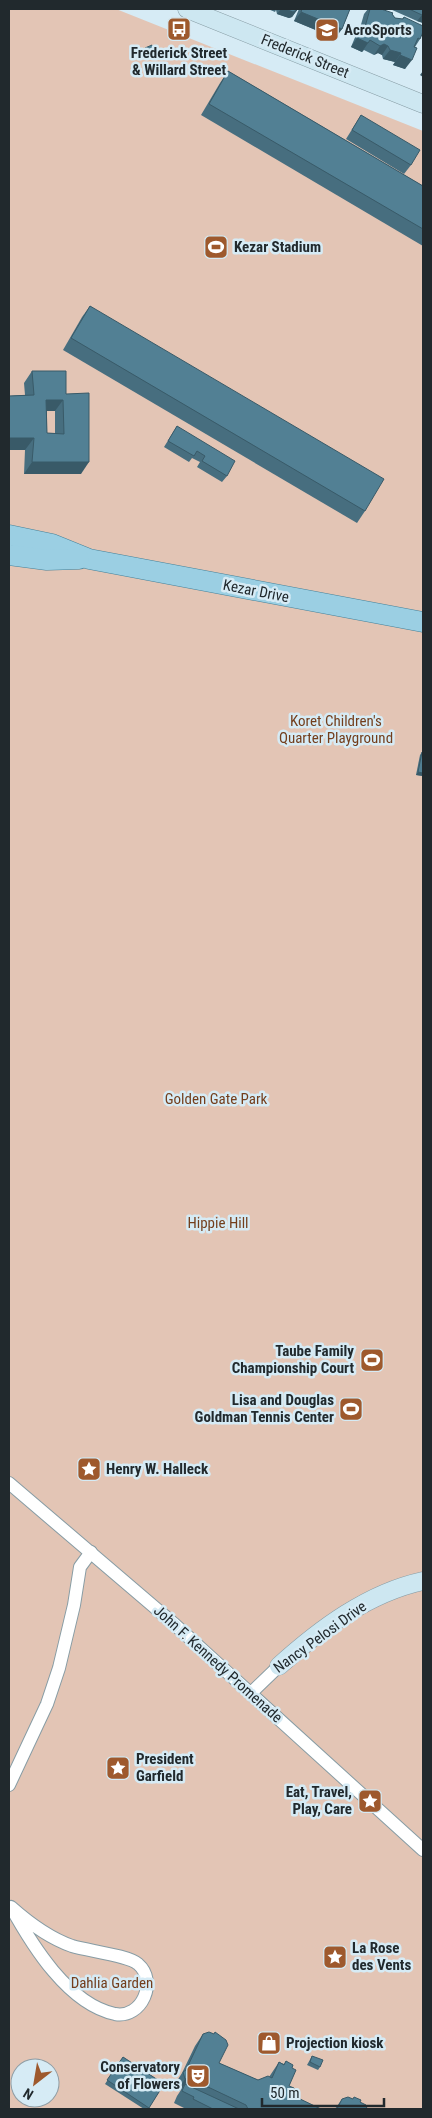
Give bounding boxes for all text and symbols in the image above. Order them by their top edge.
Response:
bus stop icon: Frederick Street & Willard Street [166,16,192,42]
school or university icon: AcroSports [314,17,340,43]
place label: AcroSports [344,21,412,39]
street label: Frederick Street [258,30,352,82]
place label: Frederick Street & Willard Street [131,44,228,79]
sports icon: Kezar Stadium [203,234,229,260]
place label: Kezar Stadium [234,238,321,256]
street label: Kezar Drive [222,576,290,606]
park label: Koret Children's Quarter Playground [279,712,393,747]
park label: Golden Gate Park [165,1090,268,1108]
park label: Hippie Hill [187,1214,249,1232]
place label: Taube Family Championship Court [232,1342,354,1377]
sports icon: Taube Family Championship Court [359,1347,385,1373]
place label: Lisa and Douglas Goldman Tennis Center [195,1391,334,1426]
sports icon: Lisa and Douglas Goldman Tennis Center [338,1396,364,1422]
place icon: Henry W. Halleck [76,1456,102,1482]
place label: Henry W. Halleck [106,1460,209,1478]
street label: Nancy Pelosi Drive [270,1597,370,1677]
street label: John F. Kennedy Promenade [150,1601,286,1727]
place label: President Garfield [136,1750,194,1785]
place icon: President Garfield [105,1755,131,1781]
place label: Eat, Travel, Play, Care [286,1783,352,1818]
place icon: Eat, Travel, Play, Care [357,1788,383,1814]
place label: La Rose des Vents [352,1939,411,1974]
place icon: La Rose des Vents [322,1944,348,1970]
park label: Dahlia Garden [71,1974,153,1992]
shop icon: Projection kiosk [256,2030,282,2056]
place label: Projection kiosk [286,2034,384,2052]
north arrow [10,2058,60,2108]
place label: Conservatory of Flowers [100,2058,180,2093]
theatre icon: Conservatory of Flowers [185,2063,211,2089]
scale bar [262,2076,384,2108]
text: 50 m [270,2084,300,2102]
text: N [21,2085,36,2103]

